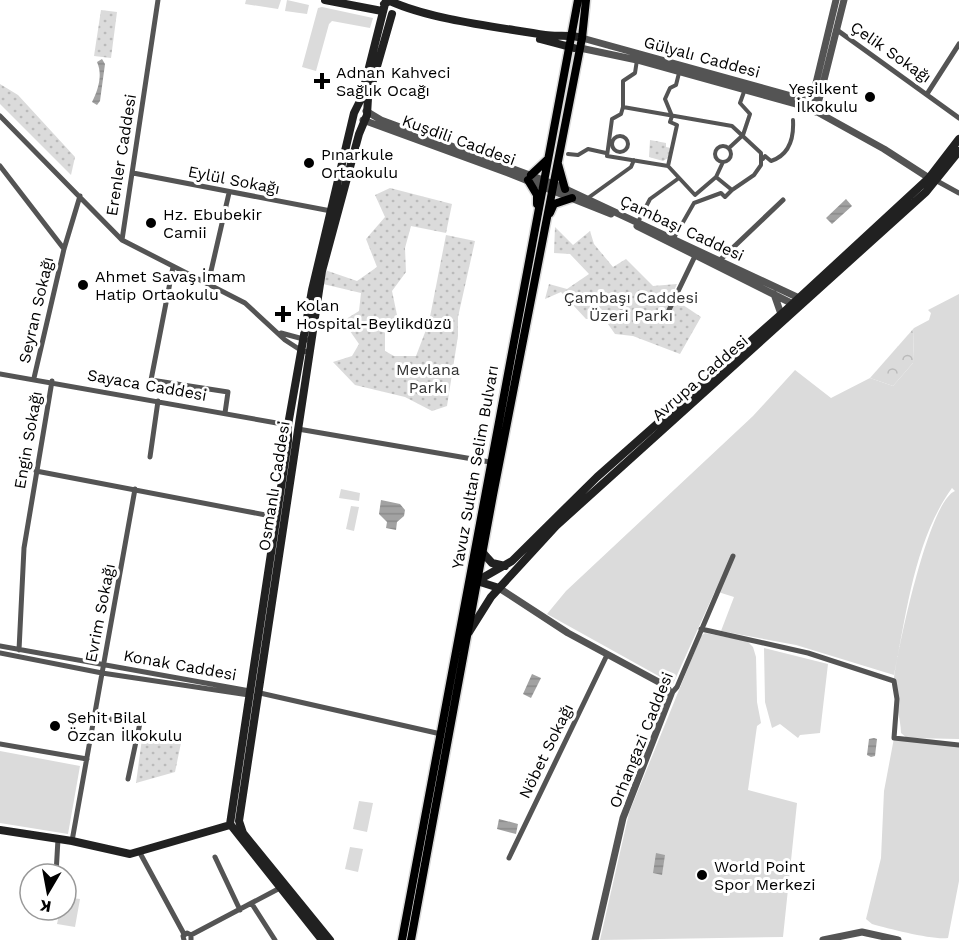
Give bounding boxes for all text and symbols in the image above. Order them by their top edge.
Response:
street label: Çelik Sokağı [847,17,935,87]
street label: Gülyalı Caddesi [642,32,762,82]
place label: Adnan Kahveci Sağlık Ocağı [336,63,451,100]
marker: Adnan Kahveci Sağlık Ocağı [313,72,331,90]
place label: Yeşilkent İlkokulu [789,79,858,116]
marker: Yeşilkent İlkokulu [863,90,877,104]
street label: Erenler Caddesi [102,93,140,217]
street label: Kuşdili Caddesi [400,111,518,169]
place label: Pınarkule Ortaokulu [321,145,398,182]
marker: Pınarkule Ortaokulu [302,156,316,170]
street label: Eylül Sokağı [186,162,282,198]
street label: Çambaşı Caddesi [617,191,747,265]
place label: Hz. Ebubekir Camii [163,205,263,242]
marker: Hz. Ebubekir Camii [144,216,158,230]
street label: Seyran Sokağı [15,255,57,365]
place label: Ahmet Savaş İmam Hatip Ortaokulu [95,267,246,304]
marker: Ahmet Savaş İmam Hatip Ortaokulu [76,278,90,292]
park label: Çambaşı Caddesi Üzeri Parkı [564,288,698,325]
place label: Kolan Hospital-Beylikdüzü [296,296,452,333]
marker: Kolan Hospital-Beylikdüzü [274,305,292,323]
street label: Avrupa Caddesi [648,331,752,425]
park label: Mevlana Parkı [396,360,460,397]
street label: Yavuz Sultan Selim Bulvarı [448,364,502,570]
street label: Sayaca Caddesi [86,365,208,405]
street label: Engin Sokağı [10,390,46,490]
street label: Osmanlı Caddesi [254,420,294,552]
street label: Evrim Sokağı [81,562,119,664]
street label: Konak Caddesi [122,646,238,684]
street label: Orhangazi Caddesi [605,669,677,811]
street label: Nöbet Sokağı [515,701,577,801]
place label: Şehit Bilal Özcan İlkokulu [67,708,182,745]
marker: Şehit Bilal Özcan İlkokulu [48,719,62,733]
place label: World Point Spor Merkezi [714,857,816,894]
north arrow [18,862,78,922]
marker: World Point Spor Merkezi [695,868,709,882]
text: K [38,896,53,917]

